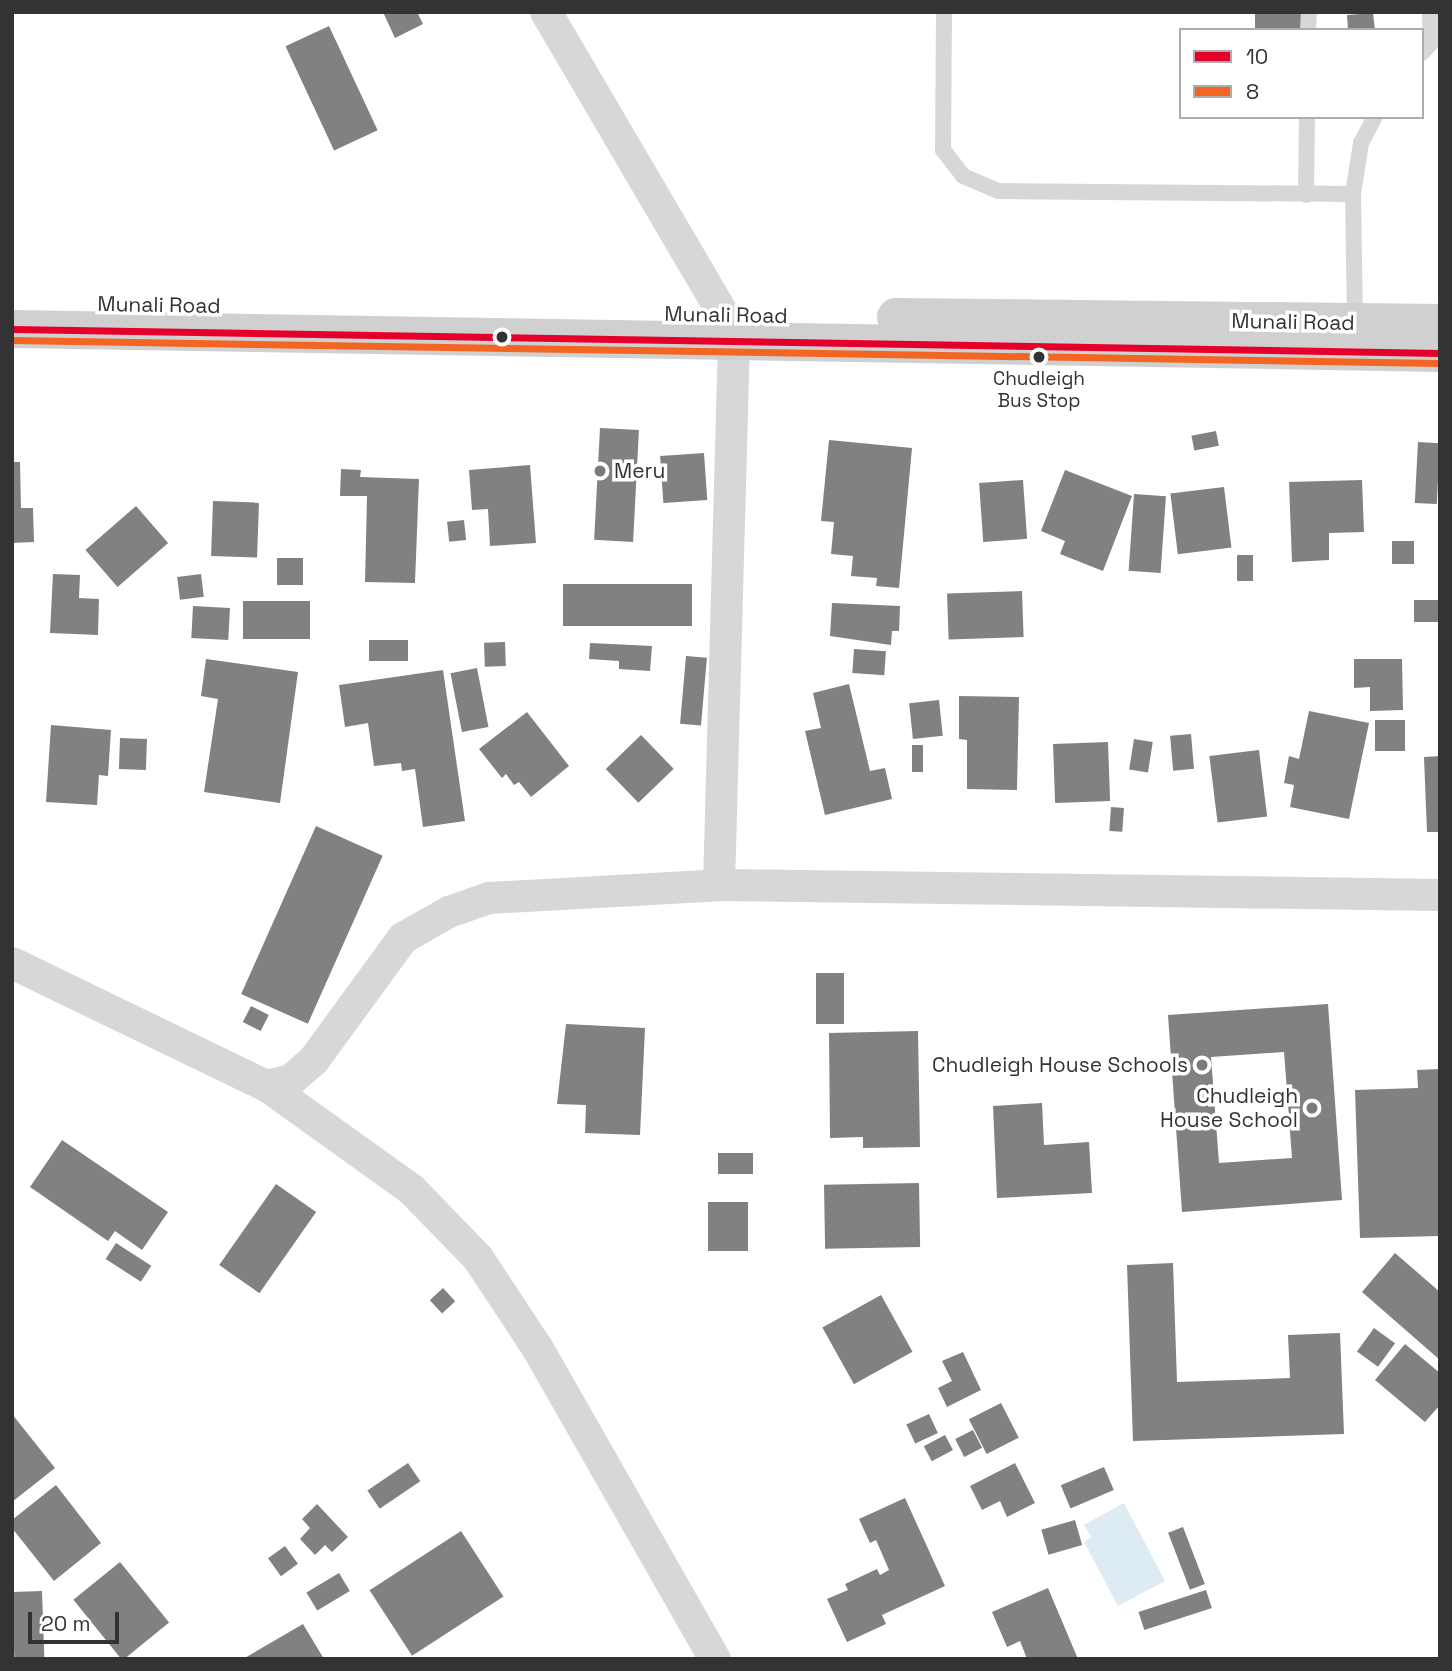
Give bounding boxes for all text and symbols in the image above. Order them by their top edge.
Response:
legend [1179,28,1424,119]
text: 10 [1246,43,1268,70]
text: 8 [1246,78,1259,105]
street label: Munali Road [97,291,221,319]
street label: Munali Road [664,301,788,329]
street label: Munali Road [1231,308,1355,336]
unlabelled marker [495,330,509,344]
marker: Chudleigh Bus Stop [1032,350,1046,364]
place label: Chudleigh Bus Stop [993,368,1085,412]
place label: Meru [614,458,665,484]
marker: Meru [592,463,608,479]
place label: Chudleigh House Schools [932,1052,1188,1078]
marker: Chudleigh House Schools [1194,1057,1210,1073]
place label: Chudleigh House School [1160,1083,1298,1133]
marker: Chudleigh House School [1304,1100,1320,1116]
scale bar [32,1598,122,1642]
text: 20 m [41,1610,91,1637]

